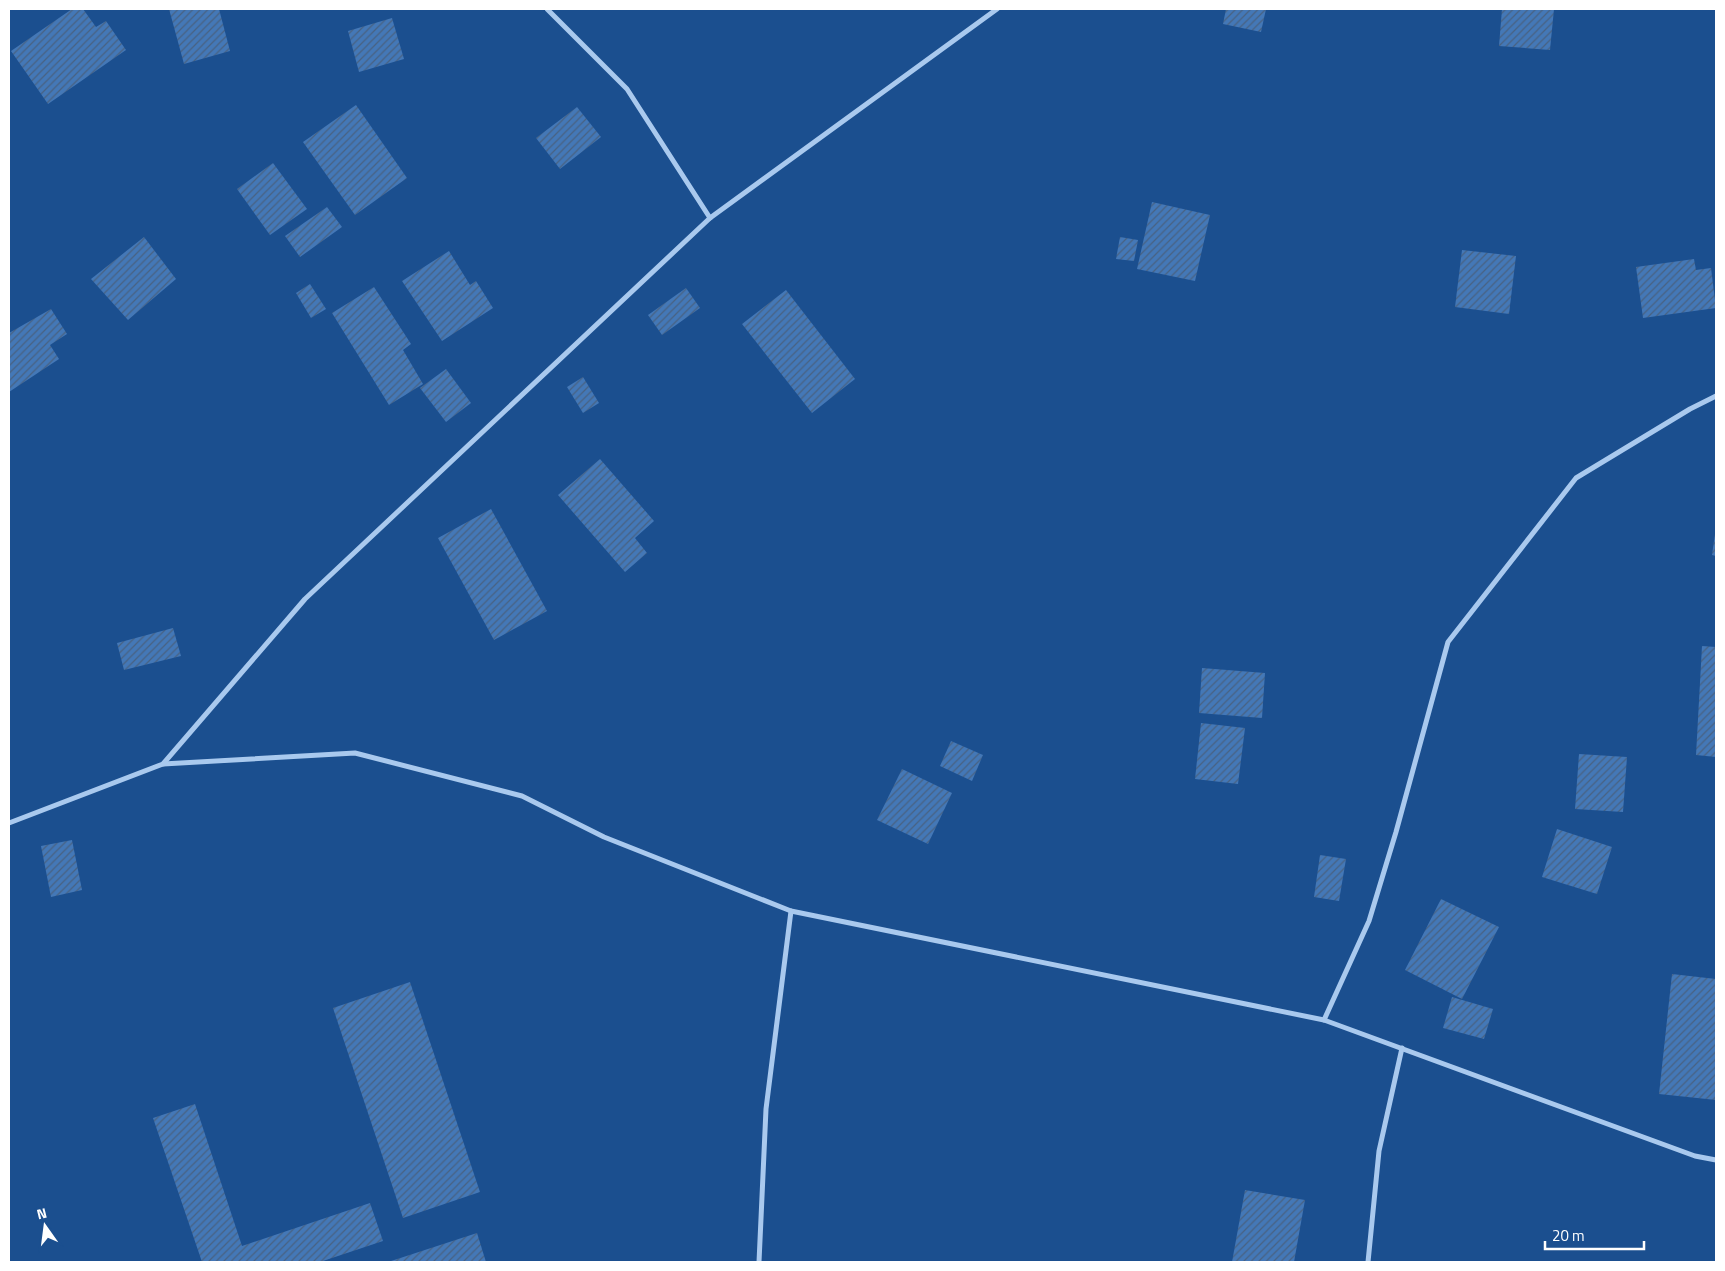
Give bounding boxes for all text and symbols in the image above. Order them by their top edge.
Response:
north arrow [20,1201,70,1251]
text: N [34,1202,49,1224]
scale bar [1545,1218,1644,1250]
text: 20 m [1552,1224,1585,1247]

